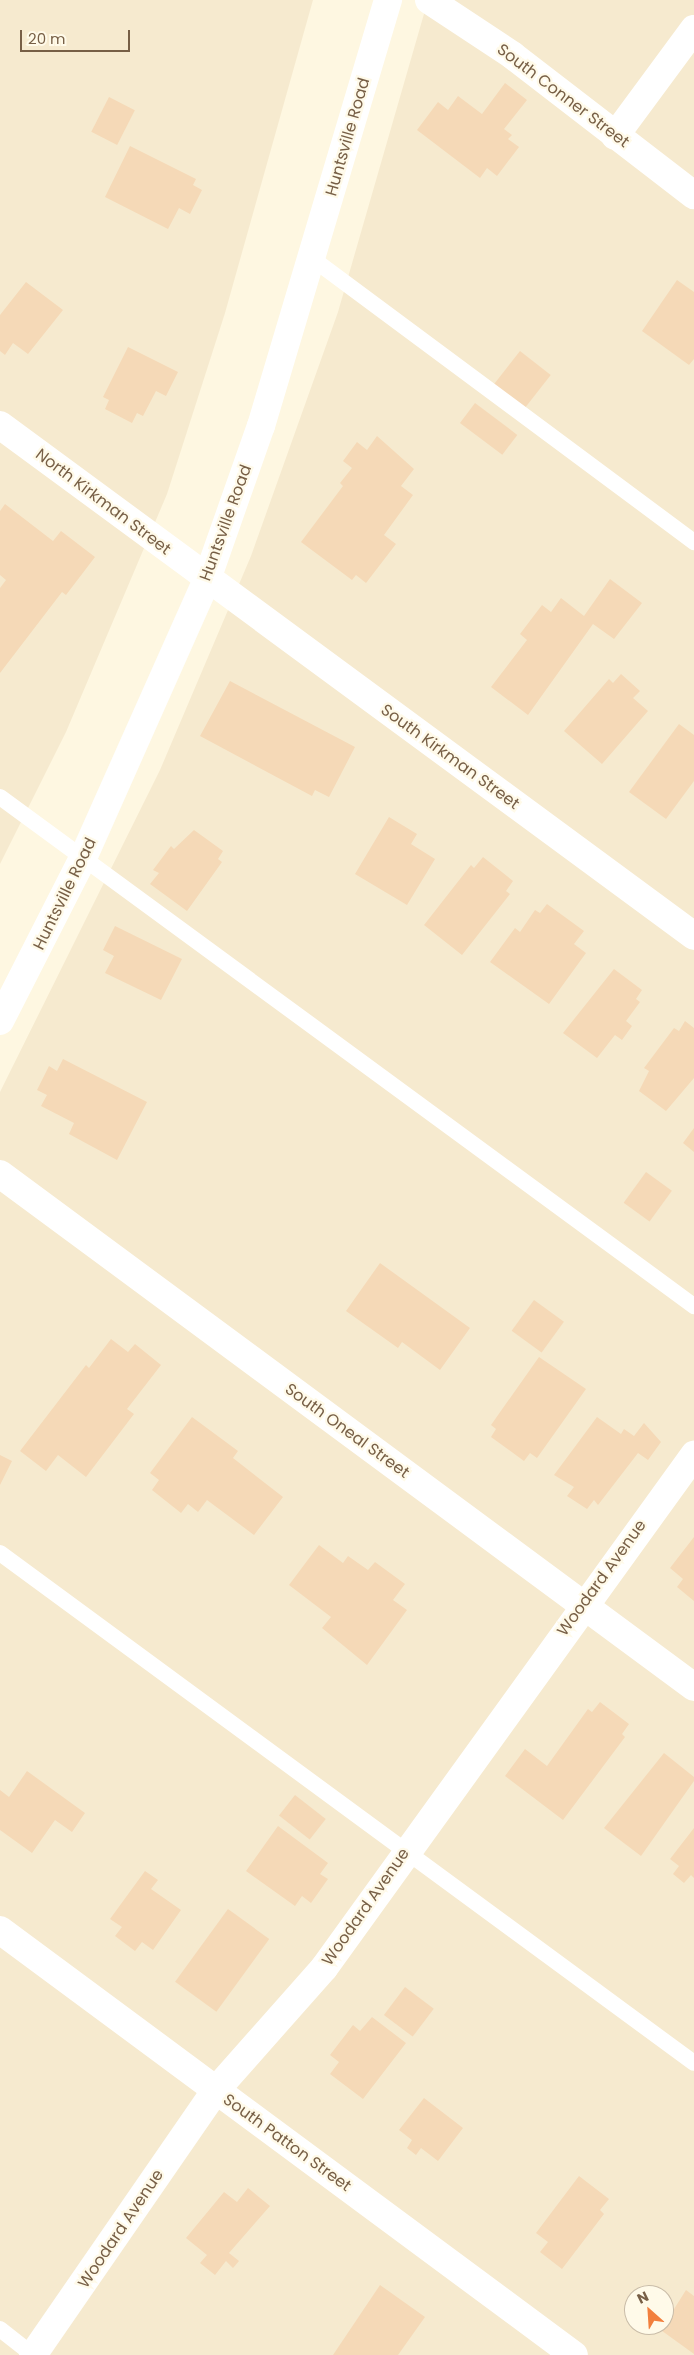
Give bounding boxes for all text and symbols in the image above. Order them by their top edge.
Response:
scale bar [22,20,132,52]
text: 20 m [28,28,66,49]
street label: South Conner Street [493,40,633,152]
street label: Huntsville Road [322,76,374,198]
street label: North Kirkman Street [32,445,174,559]
street label: Huntsville Road [196,462,256,584]
street label: South Kirkman Street [377,700,523,814]
street label: Huntsville Road [30,835,100,953]
street label: South Oneal Street [281,1379,413,1483]
street label: Woodard Avenue [553,1516,651,1640]
street label: Woodard Avenue [318,1845,414,1969]
street label: South Patton Street [219,2090,355,2196]
street label: Woodard Avenue [74,2166,168,2292]
north arrow [624,2285,674,2335]
text: N [634,2286,652,2309]

